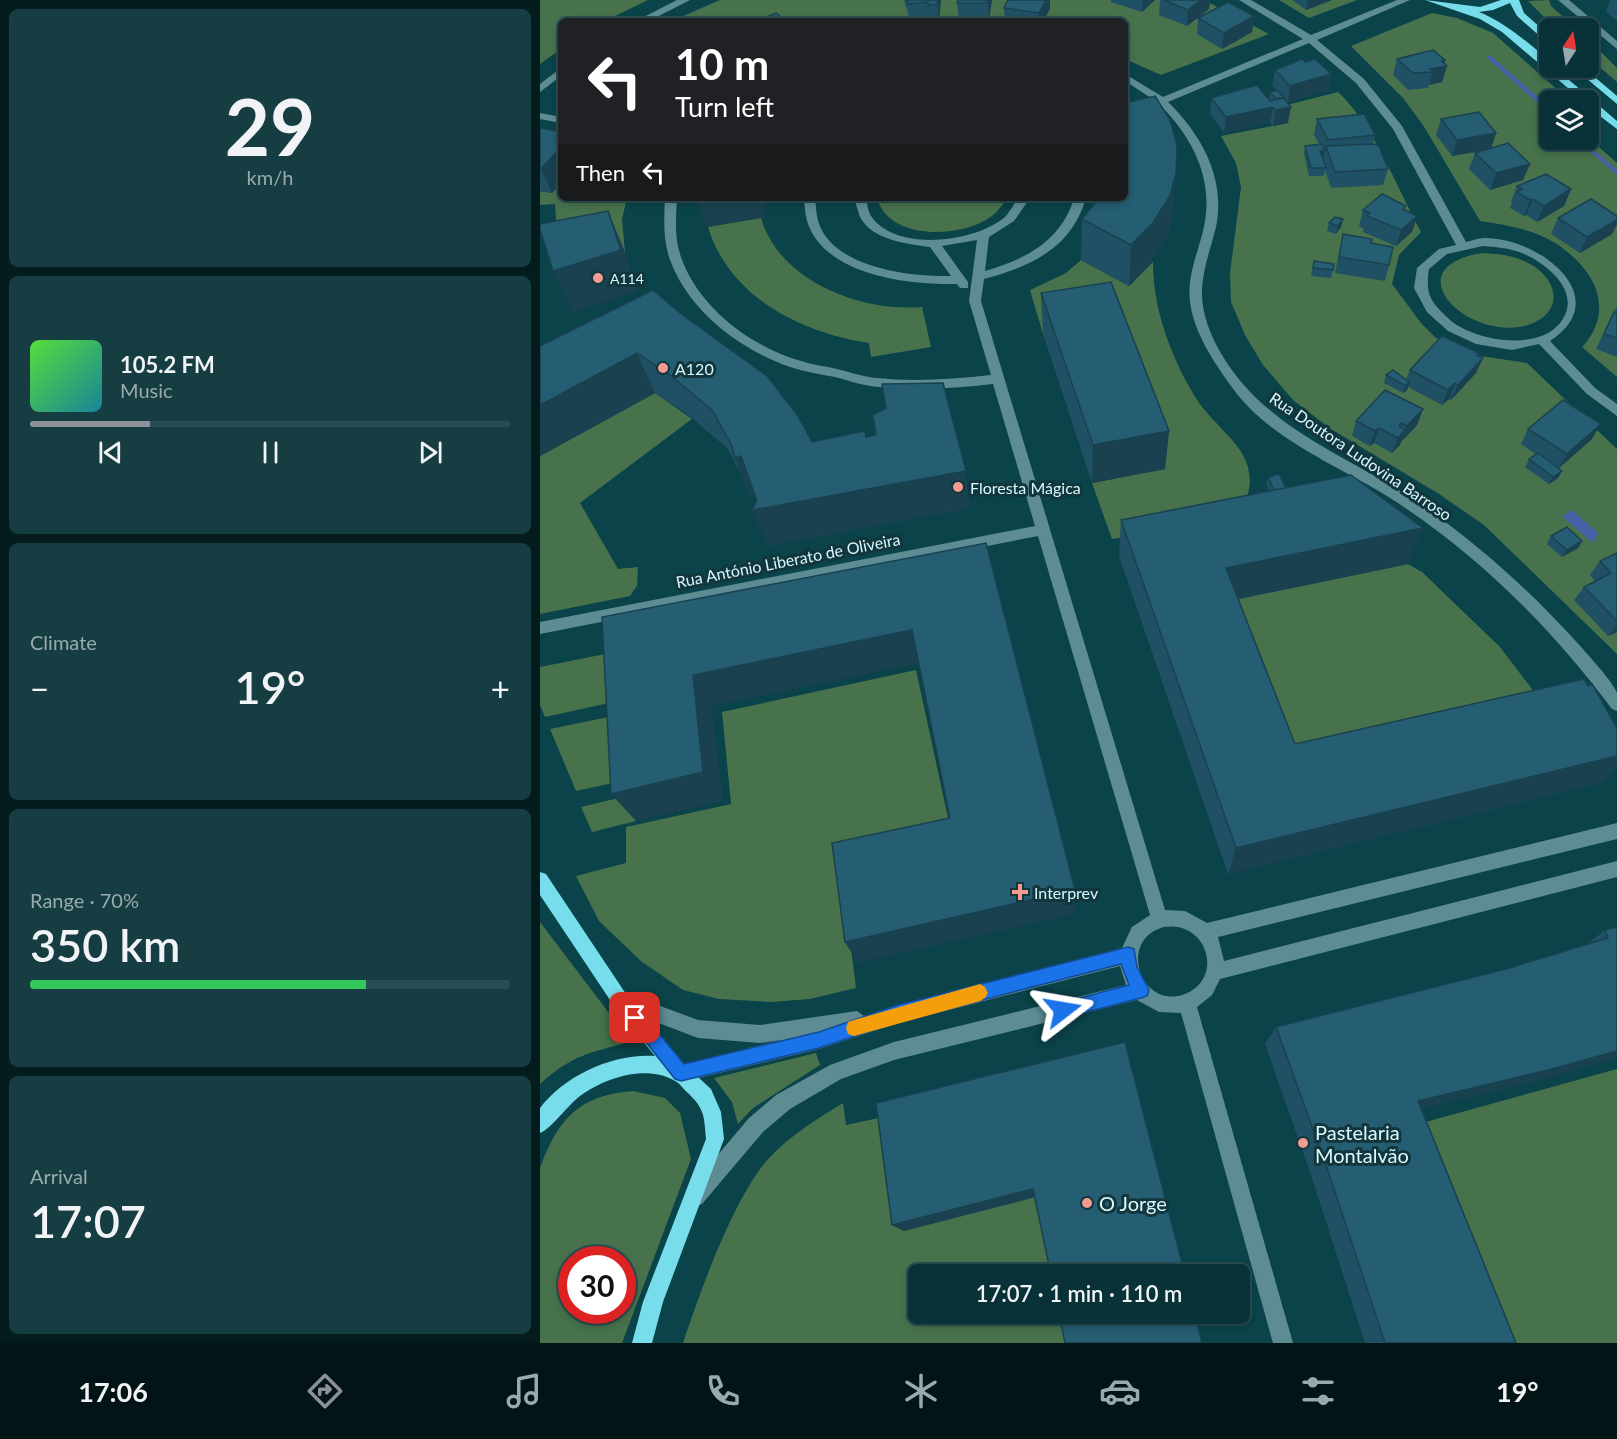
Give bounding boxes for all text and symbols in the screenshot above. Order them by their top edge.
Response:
north arrow [1539,18,1599,78]
map controls [1539,18,1599,150]
text: 10 m [675,39,769,89]
icon: left [576,42,654,120]
text: 29 [225,79,315,173]
text: Turn left [675,90,774,123]
button: layers [1539,90,1599,150]
icon: left [637,156,670,189]
text: Then [576,159,625,186]
text: km/h [247,165,293,189]
place label: A114 [610,270,644,287]
marker: A114 [591,271,605,285]
text: 105.2 FM [120,351,215,378]
place label: A120 [675,359,714,378]
marker: A120 [656,361,670,375]
text: Music [120,378,173,402]
street label: Rua Doutora Ludovina Barroso [1266,388,1456,524]
icon: previous [94,436,127,469]
icon: pause [254,436,287,469]
icon: next [414,436,447,469]
place label: Floresta Mágica [970,478,1081,497]
marker: Floresta Mágica [951,480,965,494]
street label: Rua António Liberato de Oliveira [674,529,902,591]
text: Climate [30,630,97,654]
text: 19° [235,660,305,714]
text: − [30,668,49,708]
text: + [491,668,510,708]
marker: Interprev [1011,883,1029,901]
place label: Interprev [1034,883,1099,902]
text: Range · 70% [30,888,139,912]
text: 350 km [30,918,180,972]
position arrow [1031,978,1095,1042]
pin [609,992,660,1043]
icon: arrive [618,1001,651,1034]
place label: Pastelaria Montalvão [1315,1120,1409,1167]
marker: Pastelaria Montalvão [1296,1136,1310,1150]
text: Arrival [30,1164,88,1188]
place label: O Jorge [1099,1191,1167,1215]
text: 17:07 [30,1194,146,1248]
marker: O Jorge [1080,1196,1094,1210]
speed limit sign: 30 [558,1246,636,1324]
text: 17:07 · 1 min · 110 m [976,1280,1182,1307]
icon: directions [304,1370,346,1412]
icon: music [503,1370,545,1412]
icon: phone [702,1370,744,1412]
icon: climate [900,1370,942,1412]
icon: car [1099,1370,1141,1412]
icon: filters [1297,1370,1339,1412]
text: 17:06 [78,1375,148,1408]
text: 19° [1496,1375,1539,1408]

